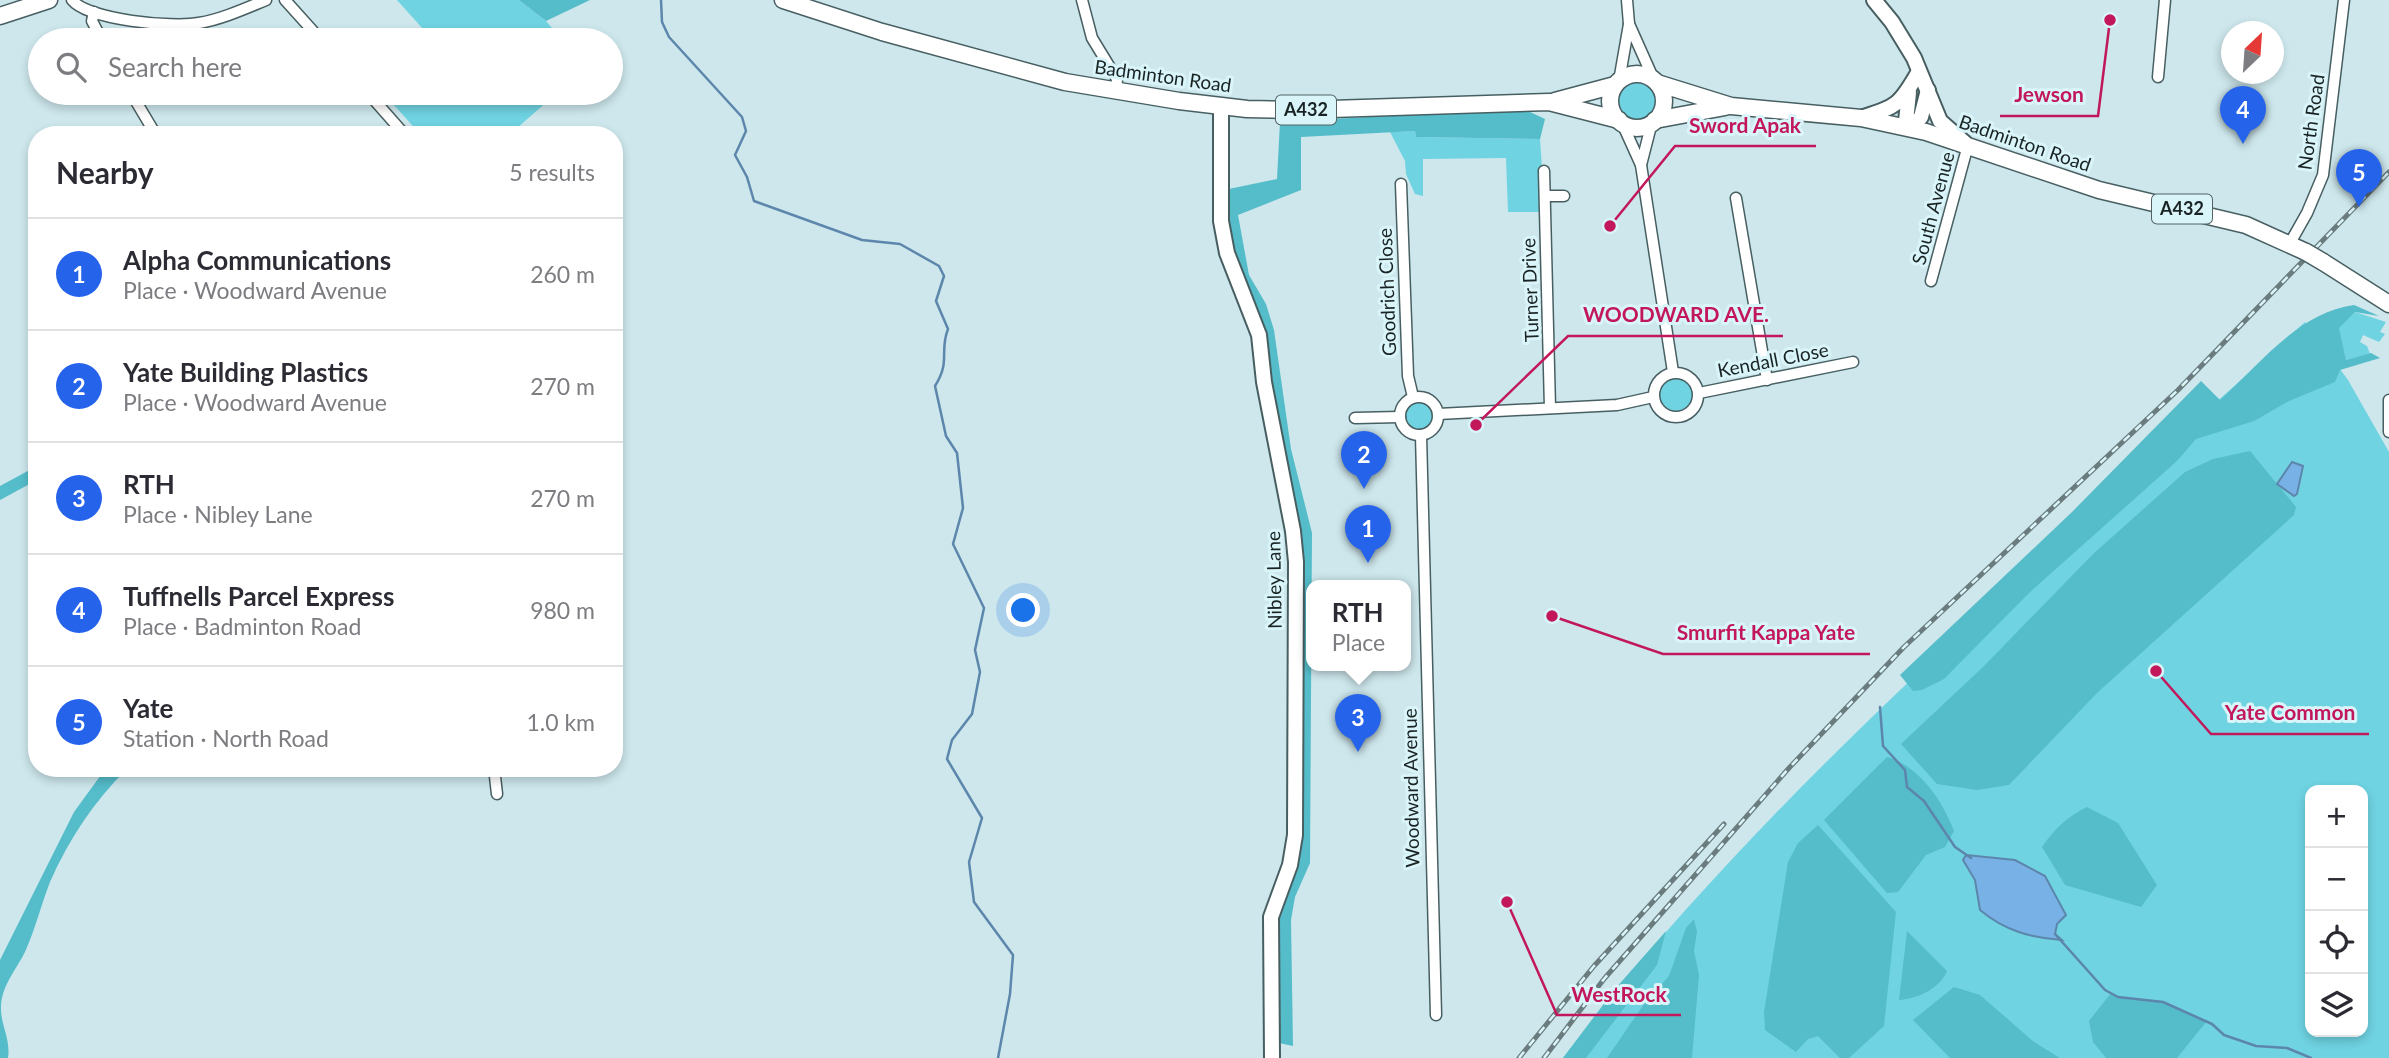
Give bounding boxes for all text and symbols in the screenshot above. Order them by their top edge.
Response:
north arrow [2221,21,2284,84]
search box [28,28,623,105]
icon: search [52,48,90,86]
text: Search here [108,51,242,83]
street label: Badminton Road [1093,55,1233,96]
street label: North Road [2292,73,2329,171]
callout: Jewson [2000,74,2098,116]
text: Jewson [2014,81,2084,106]
pin: 4 [2220,86,2266,144]
road number: A432 [1276,96,1336,124]
callout: Sword Apak [1675,104,1816,146]
street label: Badminton Road [1956,109,2094,176]
text: Sword Apak [1689,112,1802,137]
street label: South Avenue [1906,149,1959,267]
pin: 5 [2336,149,2382,207]
text: Nearby [56,154,154,190]
text: 5 results [509,158,595,186]
road number: A432 [2152,194,2212,224]
street label: Goodrich Close [1373,228,1400,356]
street label: Turner Drive [1516,238,1543,342]
text: Alpha Communications [123,244,391,276]
text: 1 [72,260,86,288]
text: 260 m [530,260,595,288]
text: Place · Woodward Avenue [123,276,387,304]
callout: WOODWARD AVE. [1568,294,1783,336]
text: WOODWARD AVE. [1583,301,1769,326]
street label: Kendall Close [1715,337,1830,382]
text: Yate Building Plastics [123,356,368,388]
text: 2 [72,372,86,400]
text: 270 m [530,372,595,400]
text: Place · Woodward Avenue [123,388,387,416]
pin: 2 [1341,431,1387,489]
text: RTH [123,468,175,500]
text: 3 [72,484,86,512]
text: 270 m [530,484,595,512]
text: Place · Nibley Lane [123,500,313,528]
pin: 1 [1345,505,1391,563]
street label: Nibley Lane [1261,531,1286,629]
text: Tuffnells Parcel Express [123,580,394,612]
popup [1306,580,1411,671]
your location [1006,593,1040,627]
text: 4 [72,596,86,624]
text: 980 m [530,596,595,624]
text: RTH [1332,596,1384,628]
text: Place · Badminton Road [123,612,361,640]
callout: Smurfit Kappa Yate [1663,612,1870,654]
text: Smurfit Kappa Yate [1677,619,1855,644]
text: Place [1332,628,1385,656]
text: Yate [123,692,173,724]
callout: Yate Common [2211,692,2369,734]
pin: 3 [1335,694,1381,752]
text: Yate Common [2224,699,2355,724]
text: 5 [72,708,86,736]
text: 1.0 km [526,708,595,736]
street label: Woodward Avenue [1398,708,1423,868]
text: Station · North Road [123,724,329,752]
map controls [2305,785,2368,1037]
button: + [2305,785,2368,848]
button: − [2305,848,2368,911]
button: locate [2305,911,2368,974]
callout: WestRock [1557,973,1681,1015]
button: layers [2305,974,2368,1037]
text: WestRock [1571,981,1667,1006]

